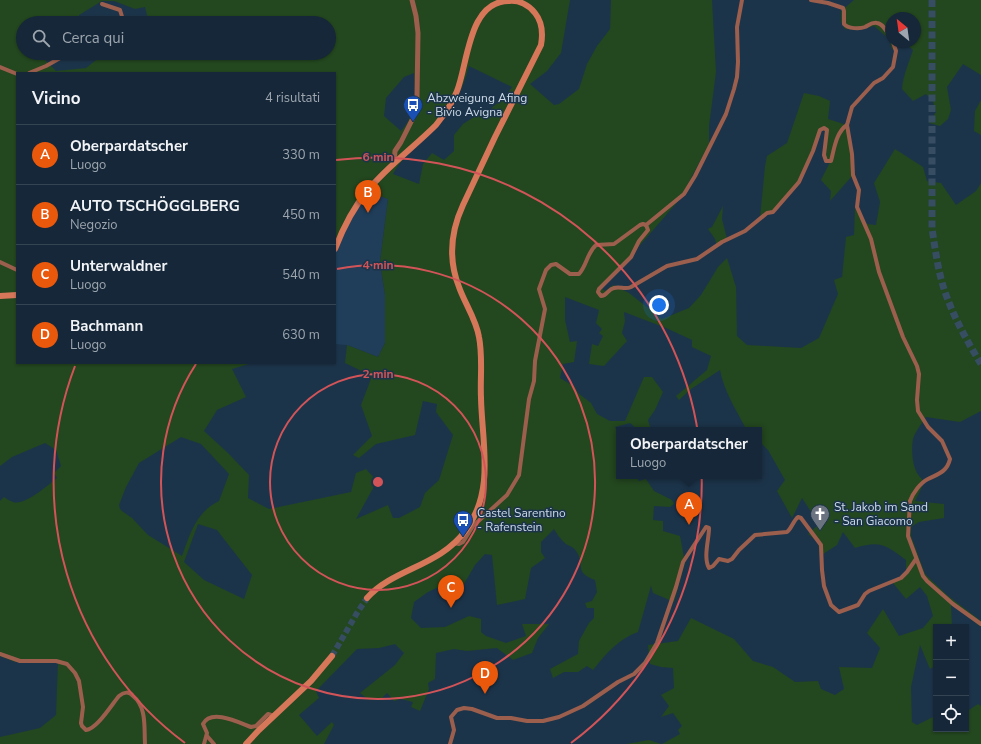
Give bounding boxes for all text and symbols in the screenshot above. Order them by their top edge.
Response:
north arrow [885,12,921,48]
search box [16,16,336,60]
icon: search [30,27,52,49]
text: Cerca qui [62,28,124,48]
text: Vicino [32,87,81,110]
text: 4 risultati [265,89,320,107]
place label: Abzweigung Afing - Bivio Avigna [427,90,527,120]
bus stop icon: Abzweigung Afing - Bivio Avigna [402,94,424,122]
text: Oberpardatscher [70,136,188,156]
text: A [40,146,50,164]
text: 330 m [282,146,320,164]
text: 6 min [362,149,394,165]
text: Luogo [70,156,106,174]
pin: B [355,180,381,213]
text: AUTO TSCHÖGGLBERG [70,196,240,216]
text: B [41,206,49,224]
text: 450 m [282,206,320,224]
text: Negozio [70,216,118,234]
text: Unterwaldner [70,256,167,276]
text: 4 min [362,257,394,273]
text: C [41,266,49,284]
text: 540 m [282,266,320,284]
text: Luogo [70,276,106,294]
your location [649,295,669,315]
text: Bachmann [70,316,143,336]
text: D [40,326,50,344]
text: 630 m [282,326,320,344]
text: Luogo [70,336,106,354]
text: 2 min [362,366,394,382]
popup [616,427,762,479]
text: Oberpardatscher [630,434,748,454]
text: Luogo [630,454,666,472]
centre of rings [371,475,385,489]
pin: A [676,492,702,525]
place label: St. Jakob im Sand - San Giacomo [834,499,928,529]
church icon: St. Jakob im Sand - San Giacomo [809,503,831,531]
place label: Castel Sarentino - Rafenstein [477,505,566,535]
bus stop icon: Castel Sarentino - Rafenstein [452,509,474,537]
pin: C [438,575,464,608]
map controls [933,624,969,732]
button: + [933,624,969,660]
button: − [933,660,969,696]
pin: D [472,661,498,694]
button: locate [933,696,969,732]

